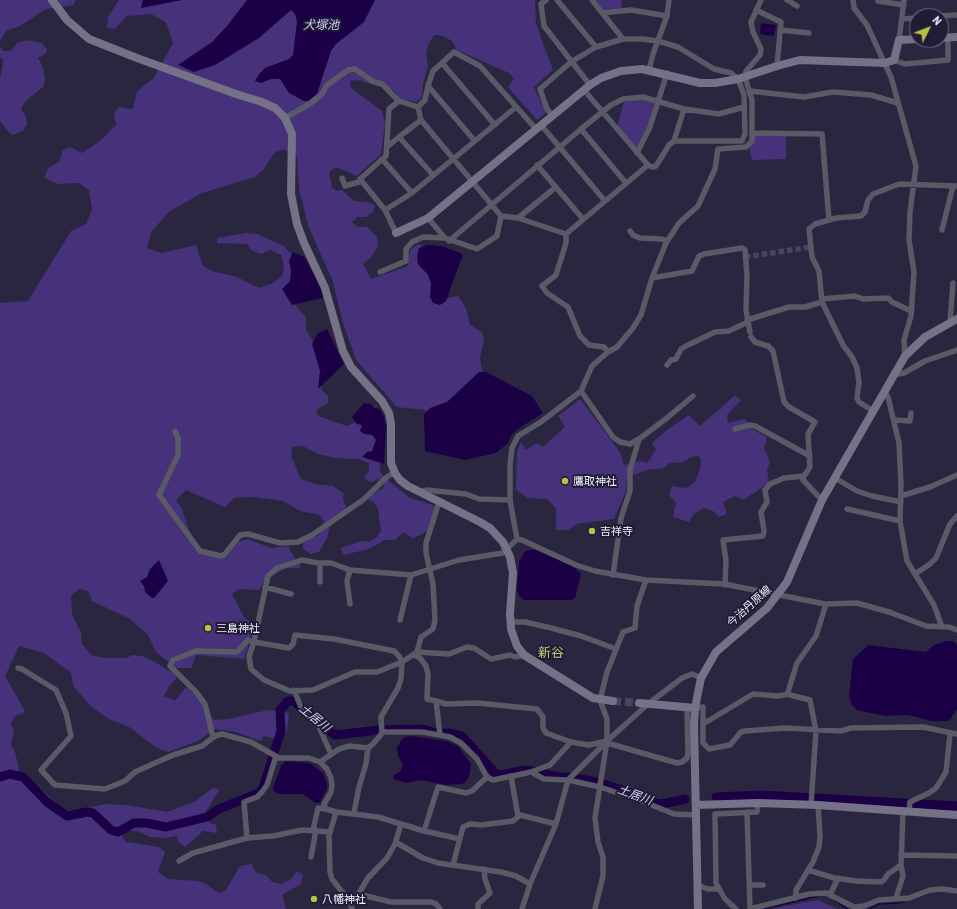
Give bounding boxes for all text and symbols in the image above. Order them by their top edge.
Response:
north arrow [909,8,949,48]
text: N [930,13,945,27]
water label: 犬塚池 [303,18,339,32]
place label: 鷹取神社 [573,474,617,488]
marker: 鷹取神社 [560,476,570,486]
place label: 吉祥寺 [600,524,633,538]
marker: 吉祥寺 [587,526,597,536]
street label: 今治丹原線 [724,583,774,629]
place label: 三島神社 [216,621,260,635]
marker: 三島神社 [203,623,213,633]
district label: 新谷 [538,645,564,661]
water label: 土居川 [296,701,334,735]
water label: 土居川 [616,782,654,808]
place label: 八幡神社 [322,892,366,906]
marker: 八幡神社 [309,894,319,904]

